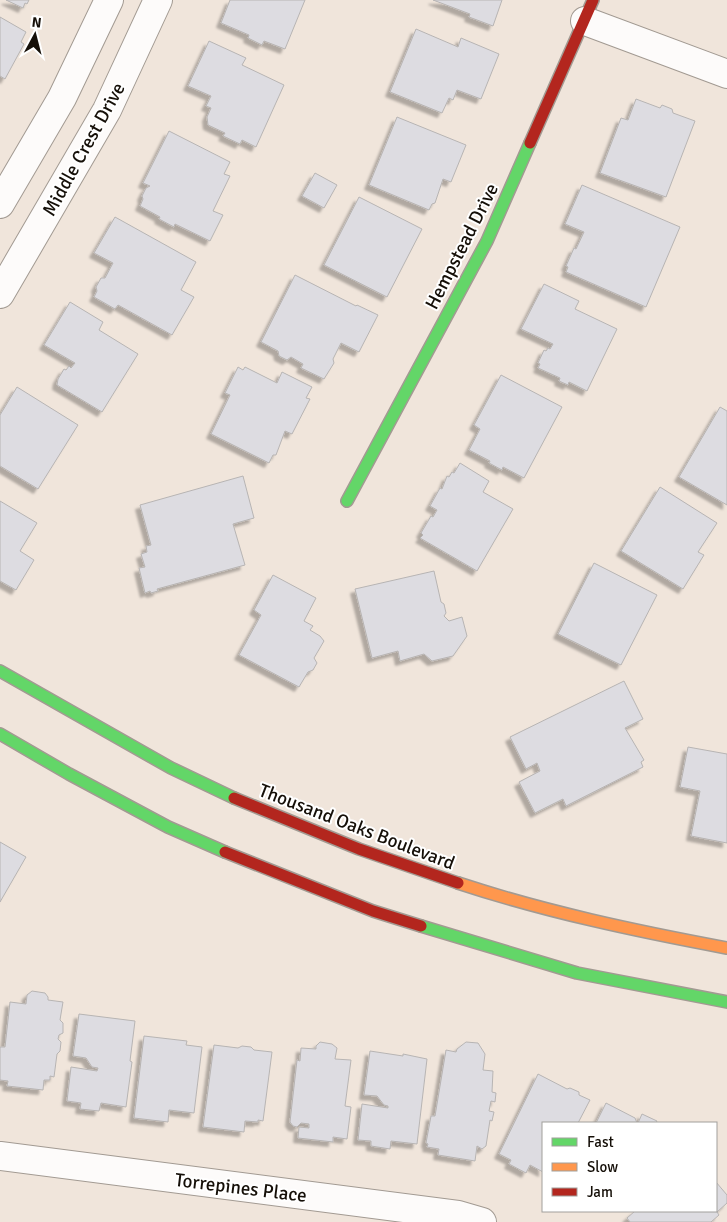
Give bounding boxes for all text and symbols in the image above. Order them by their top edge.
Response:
north arrow [10,10,60,60]
text: N [31,14,42,32]
street label: Middle Crest Drive [37,79,130,220]
street label: Hempstead Drive [420,179,504,313]
street label: Thousand Oaks Boulevard [255,778,458,875]
legend [542,1122,717,1212]
text: Fast [587,1133,614,1151]
text: Slow [587,1158,618,1176]
street label: Torrepines Place [174,1168,308,1208]
text: Jam [587,1183,613,1201]

